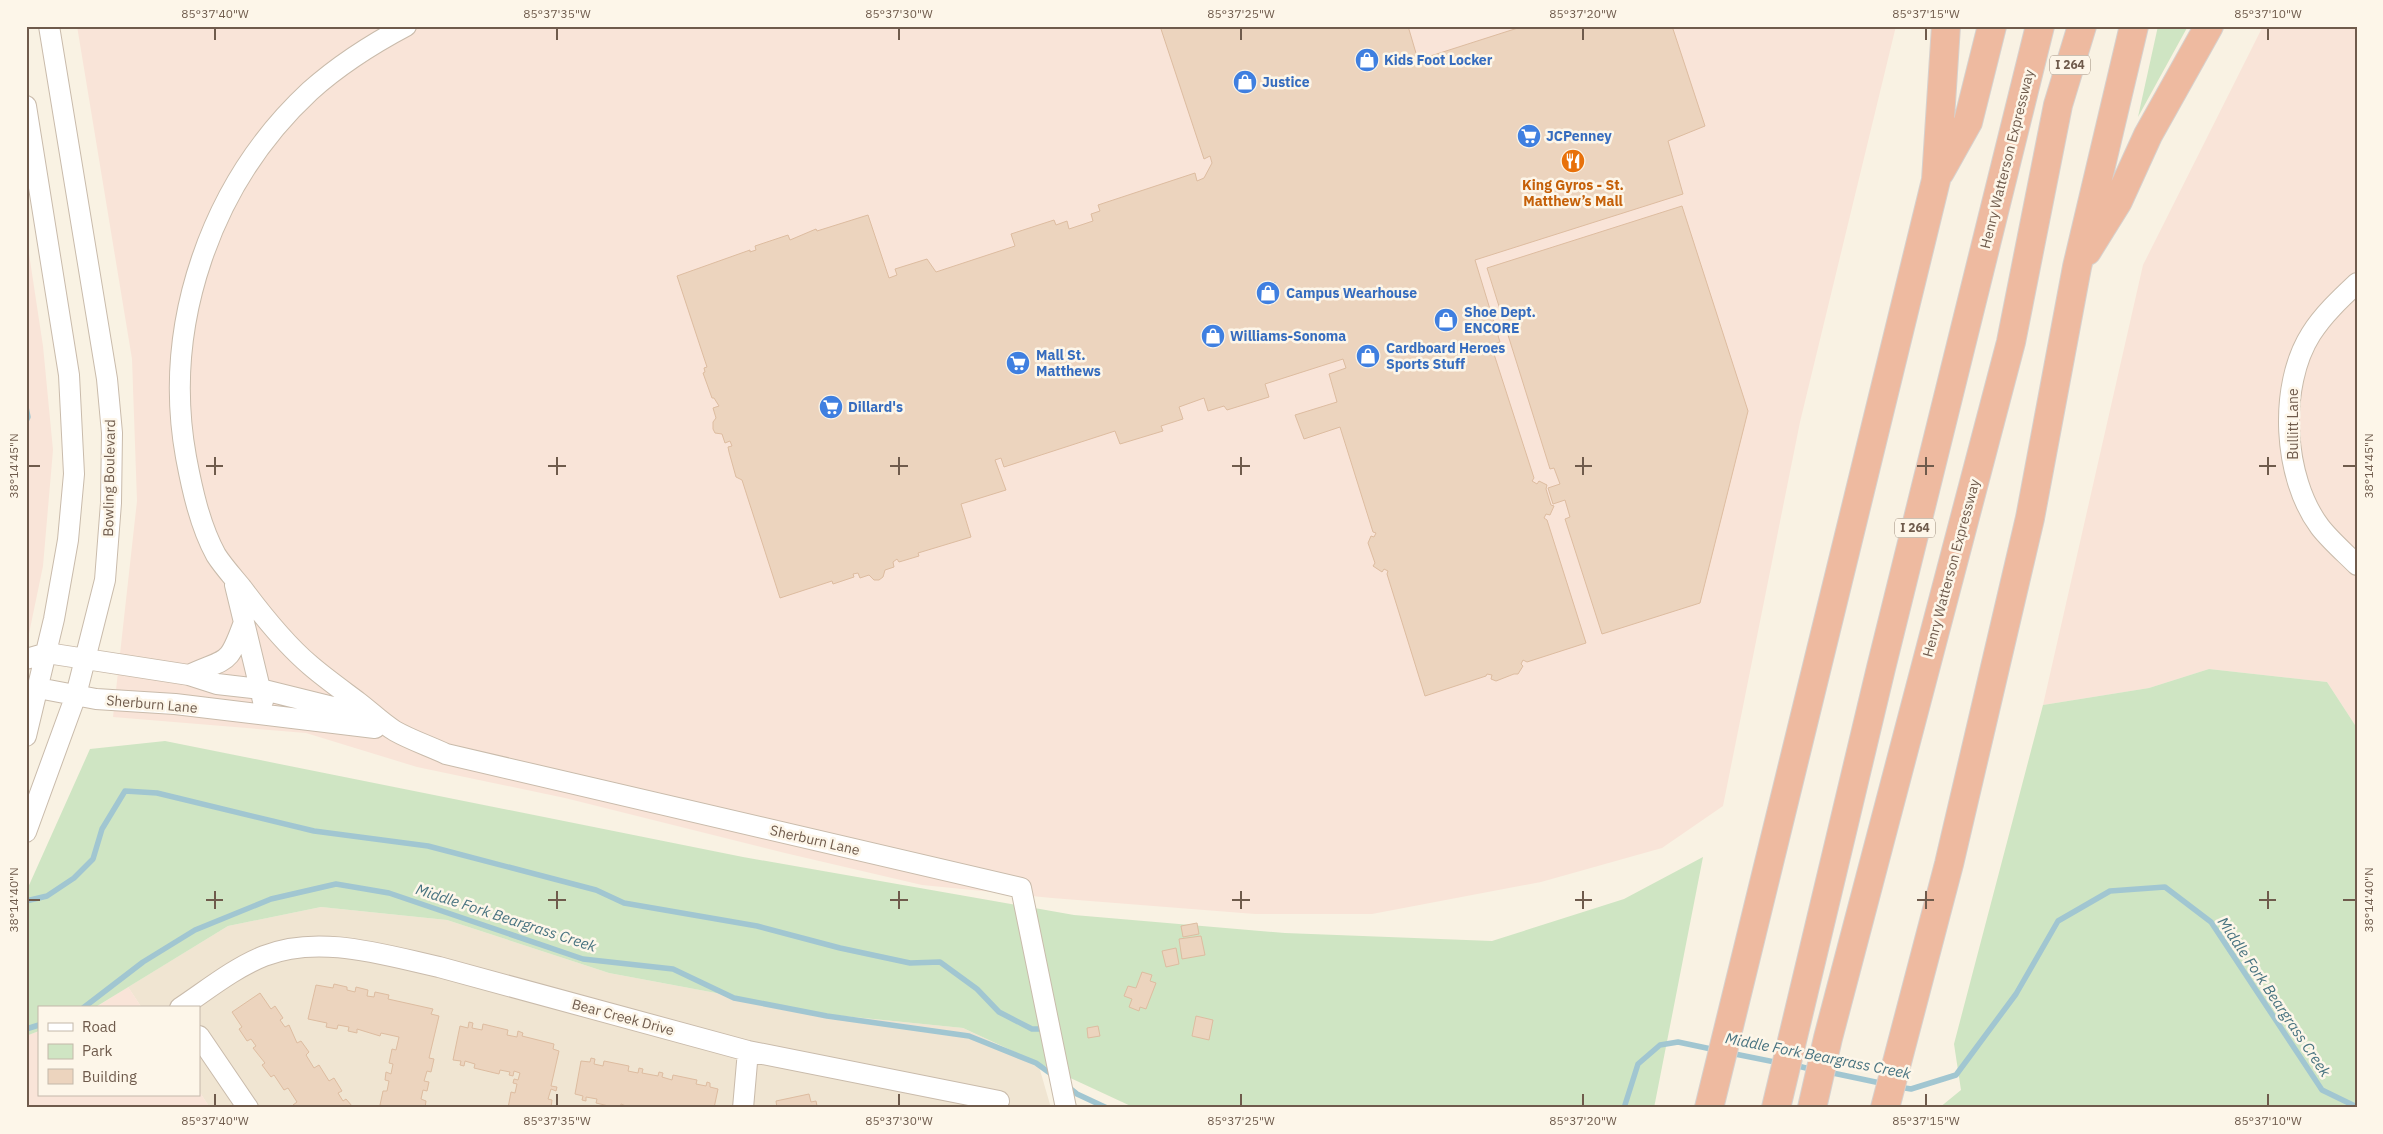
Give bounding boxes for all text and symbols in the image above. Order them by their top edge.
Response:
text: 85°37'40"W [181,6,249,21]
text: 85°37'35"W [523,6,591,21]
text: 85°37'30"W [865,6,933,21]
text: 85°37'25"W [1207,6,1275,21]
text: 85°37'20"W [1549,6,1617,21]
text: 85°37'15"W [1892,6,1960,21]
text: 85°37'10"W [2234,6,2302,21]
shop icon: Kids Foot Locker [1354,47,1380,73]
place label: Kids Foot Locker [1384,51,1493,69]
road number: I 264 [2050,56,2090,74]
street label: Henry Watterson Expressway [1976,68,2038,250]
shop icon: Justice [1232,69,1258,95]
place label: Justice [1262,73,1310,91]
supermarket icon: JCPenney [1516,123,1542,149]
place label: JCPenney [1546,127,1612,145]
restaurant icon: King Gyros - St. Matthew’s Mall [1560,148,1586,174]
place label: King Gyros - St. Matthew’s Mall [1522,176,1624,210]
shop icon: Campus Wearhouse [1255,280,1281,306]
place label: Campus Wearhouse [1286,284,1417,302]
place label: Shoe Dept. ENCORE [1464,303,1536,337]
shop icon: Shoe Dept. ENCORE [1433,307,1459,333]
shop icon: Williams-Sonoma [1200,323,1226,349]
place label: Williams-Sonoma [1230,327,1346,345]
place label: Cardboard Heroes Sports Stuff [1386,339,1505,373]
shop icon: Cardboard Heroes Sports Stuff [1355,343,1381,369]
place label: Mall St. Matthews [1036,346,1101,380]
supermarket icon: Mall St. Matthews [1005,350,1031,376]
street label: Bullitt Lane [2284,388,2302,460]
supermarket icon: Dillard's [818,394,844,420]
place label: Dillard's [848,398,903,416]
street label: Bowling Boulevard [99,419,119,537]
text: 38°14'45"N [6,433,21,499]
text: 38°14'45"N [2361,433,2376,499]
street label: Henry Watterson Expressway [1919,477,1983,659]
road number: I 264 [1895,518,1935,538]
street label: Sherburn Lane [106,691,199,717]
street label: Sherburn Lane [768,821,862,859]
text: 38°14'40"N [6,867,21,933]
text: 38°14'40"N [2361,867,2376,933]
water label: Middle Fork Beargrass Creek [414,879,599,956]
water label: Middle Fork Beargrass Creek [2214,913,2335,1080]
street label: Bear Creek Drive [570,995,676,1039]
legend [38,1006,200,1096]
text: Road [82,1017,117,1036]
water label: Middle Fork Beargrass Creek [1724,1028,1913,1083]
text: Park [82,1041,112,1060]
text: Building [82,1067,137,1086]
text: 85°37'40"W [181,1113,249,1128]
text: 85°37'35"W [523,1113,591,1128]
text: 85°37'30"W [865,1113,933,1128]
text: 85°37'25"W [1207,1113,1275,1128]
text: 85°37'20"W [1549,1113,1617,1128]
text: 85°37'15"W [1892,1113,1960,1128]
text: 85°37'10"W [2234,1113,2302,1128]

